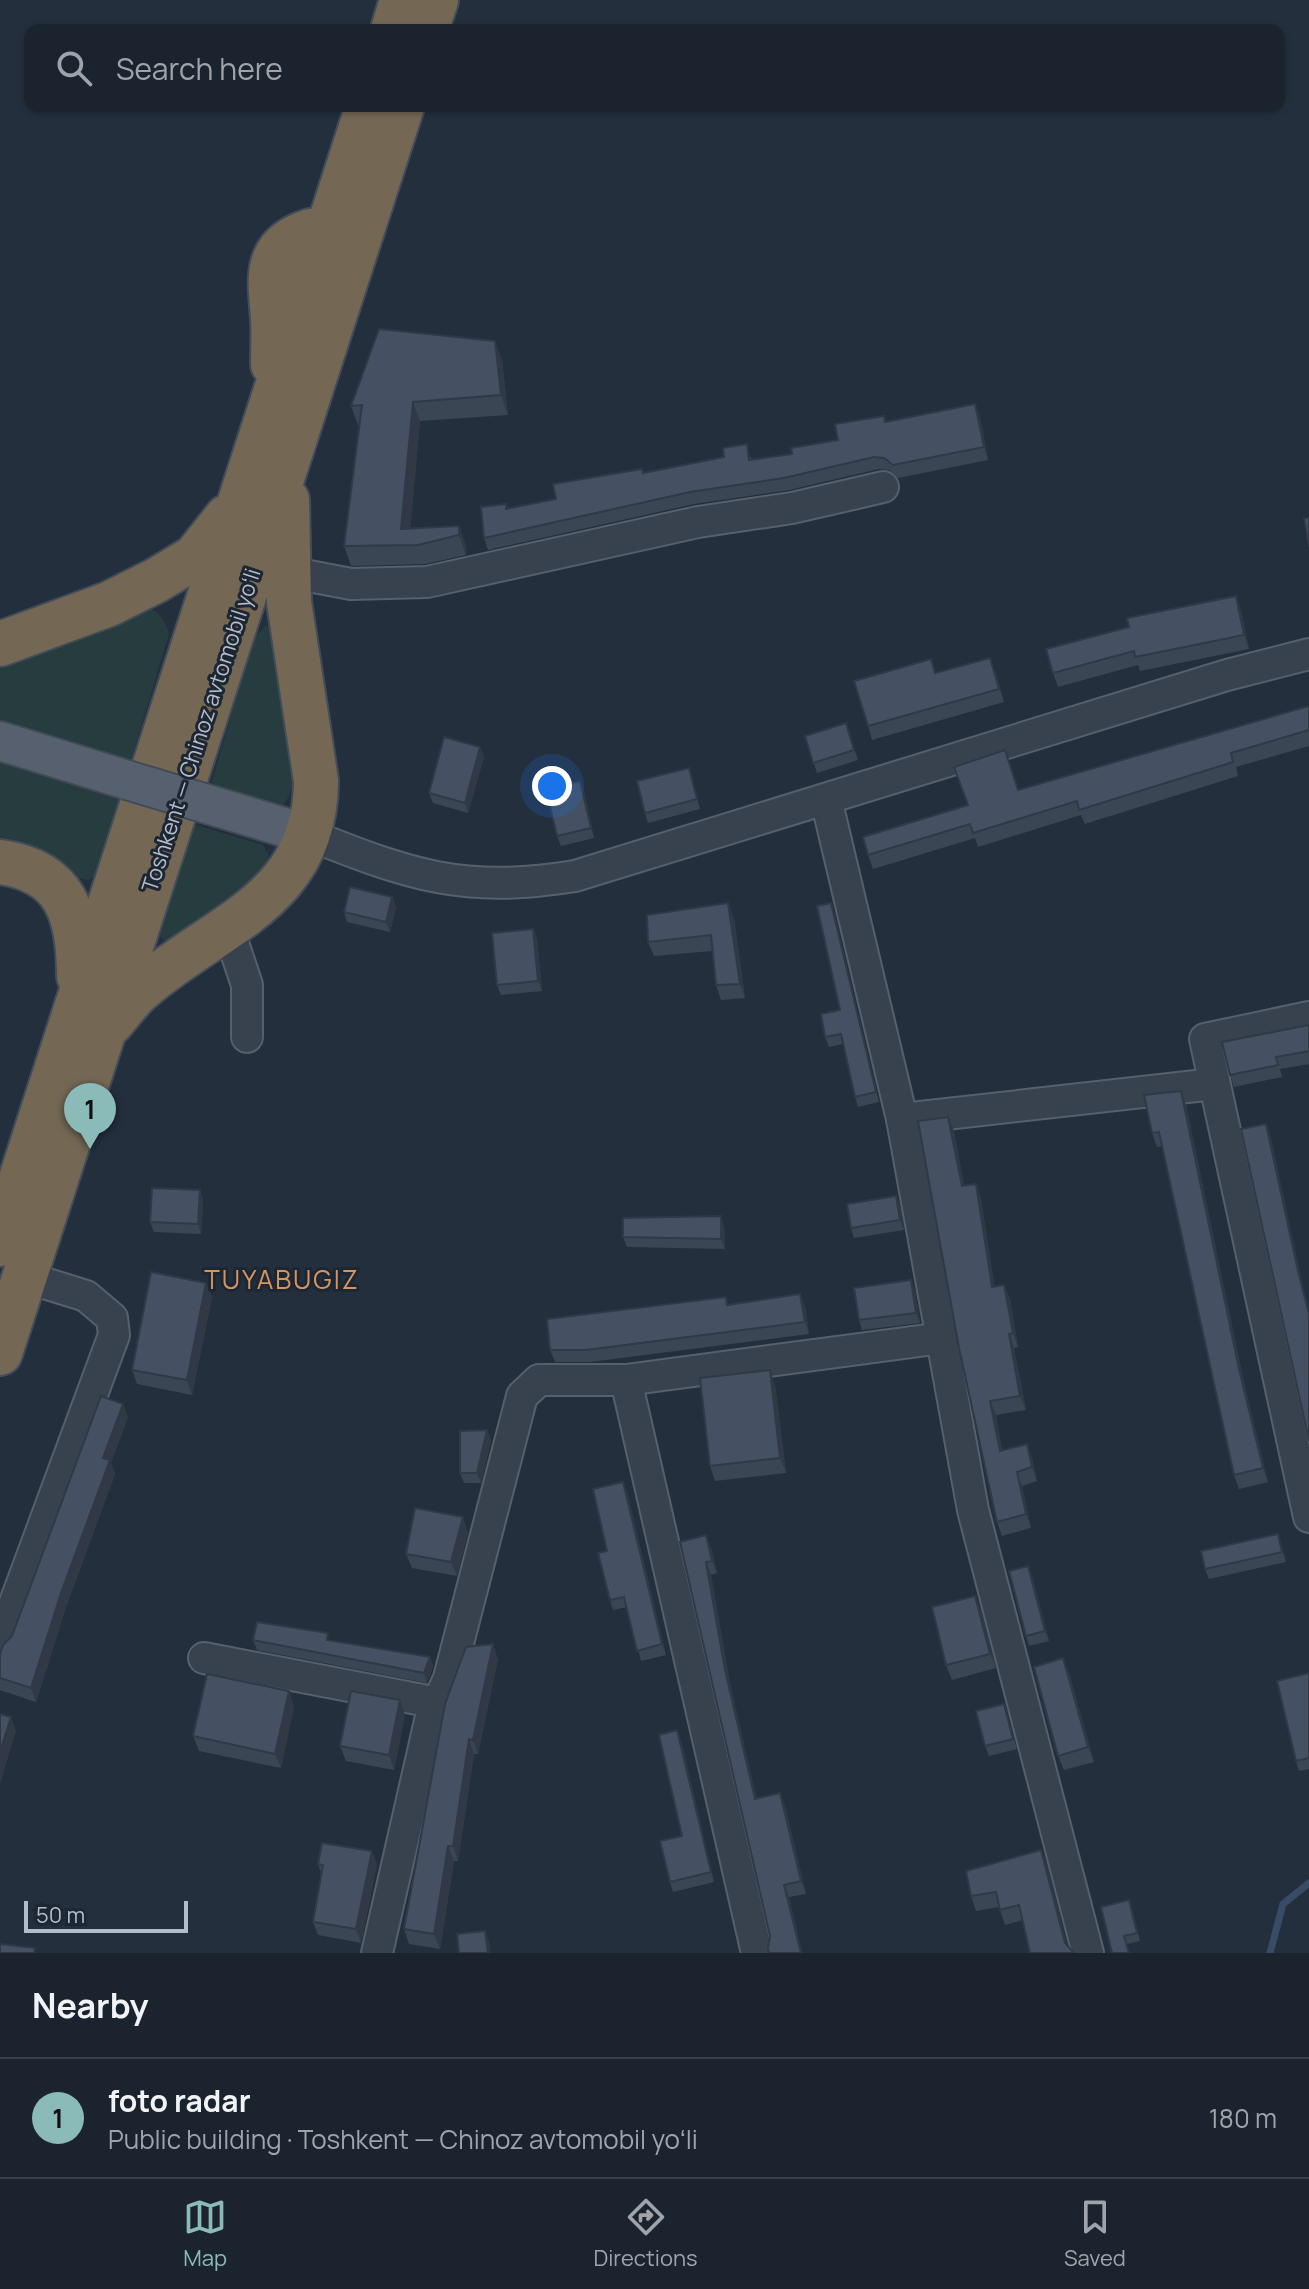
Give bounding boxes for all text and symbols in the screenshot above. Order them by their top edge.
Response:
search box [24,24,1285,112]
icon: search [52,46,96,90]
text: Search here [116,48,283,89]
street label: Toshkent — Chinoz avtomobil yoʻli [134,564,268,896]
your location [532,766,572,806]
pin: 1 [64,1083,116,1149]
district label: TUYABUGIZ [204,1261,360,1297]
scale bar [24,1897,188,1933]
text: 50 m [36,1900,85,1930]
text: Nearby [32,1982,148,2028]
text: foto radar [108,2080,251,2121]
text: 1 [52,2100,64,2136]
text: 180 m [1209,2100,1277,2136]
text: Public building · Toshkent — Chinoz avtomobil yoʻli [108,2121,698,2157]
tab: Map [183,2195,227,2273]
tab: Directions [593,2195,698,2273]
tab: Saved [1064,2195,1126,2273]

